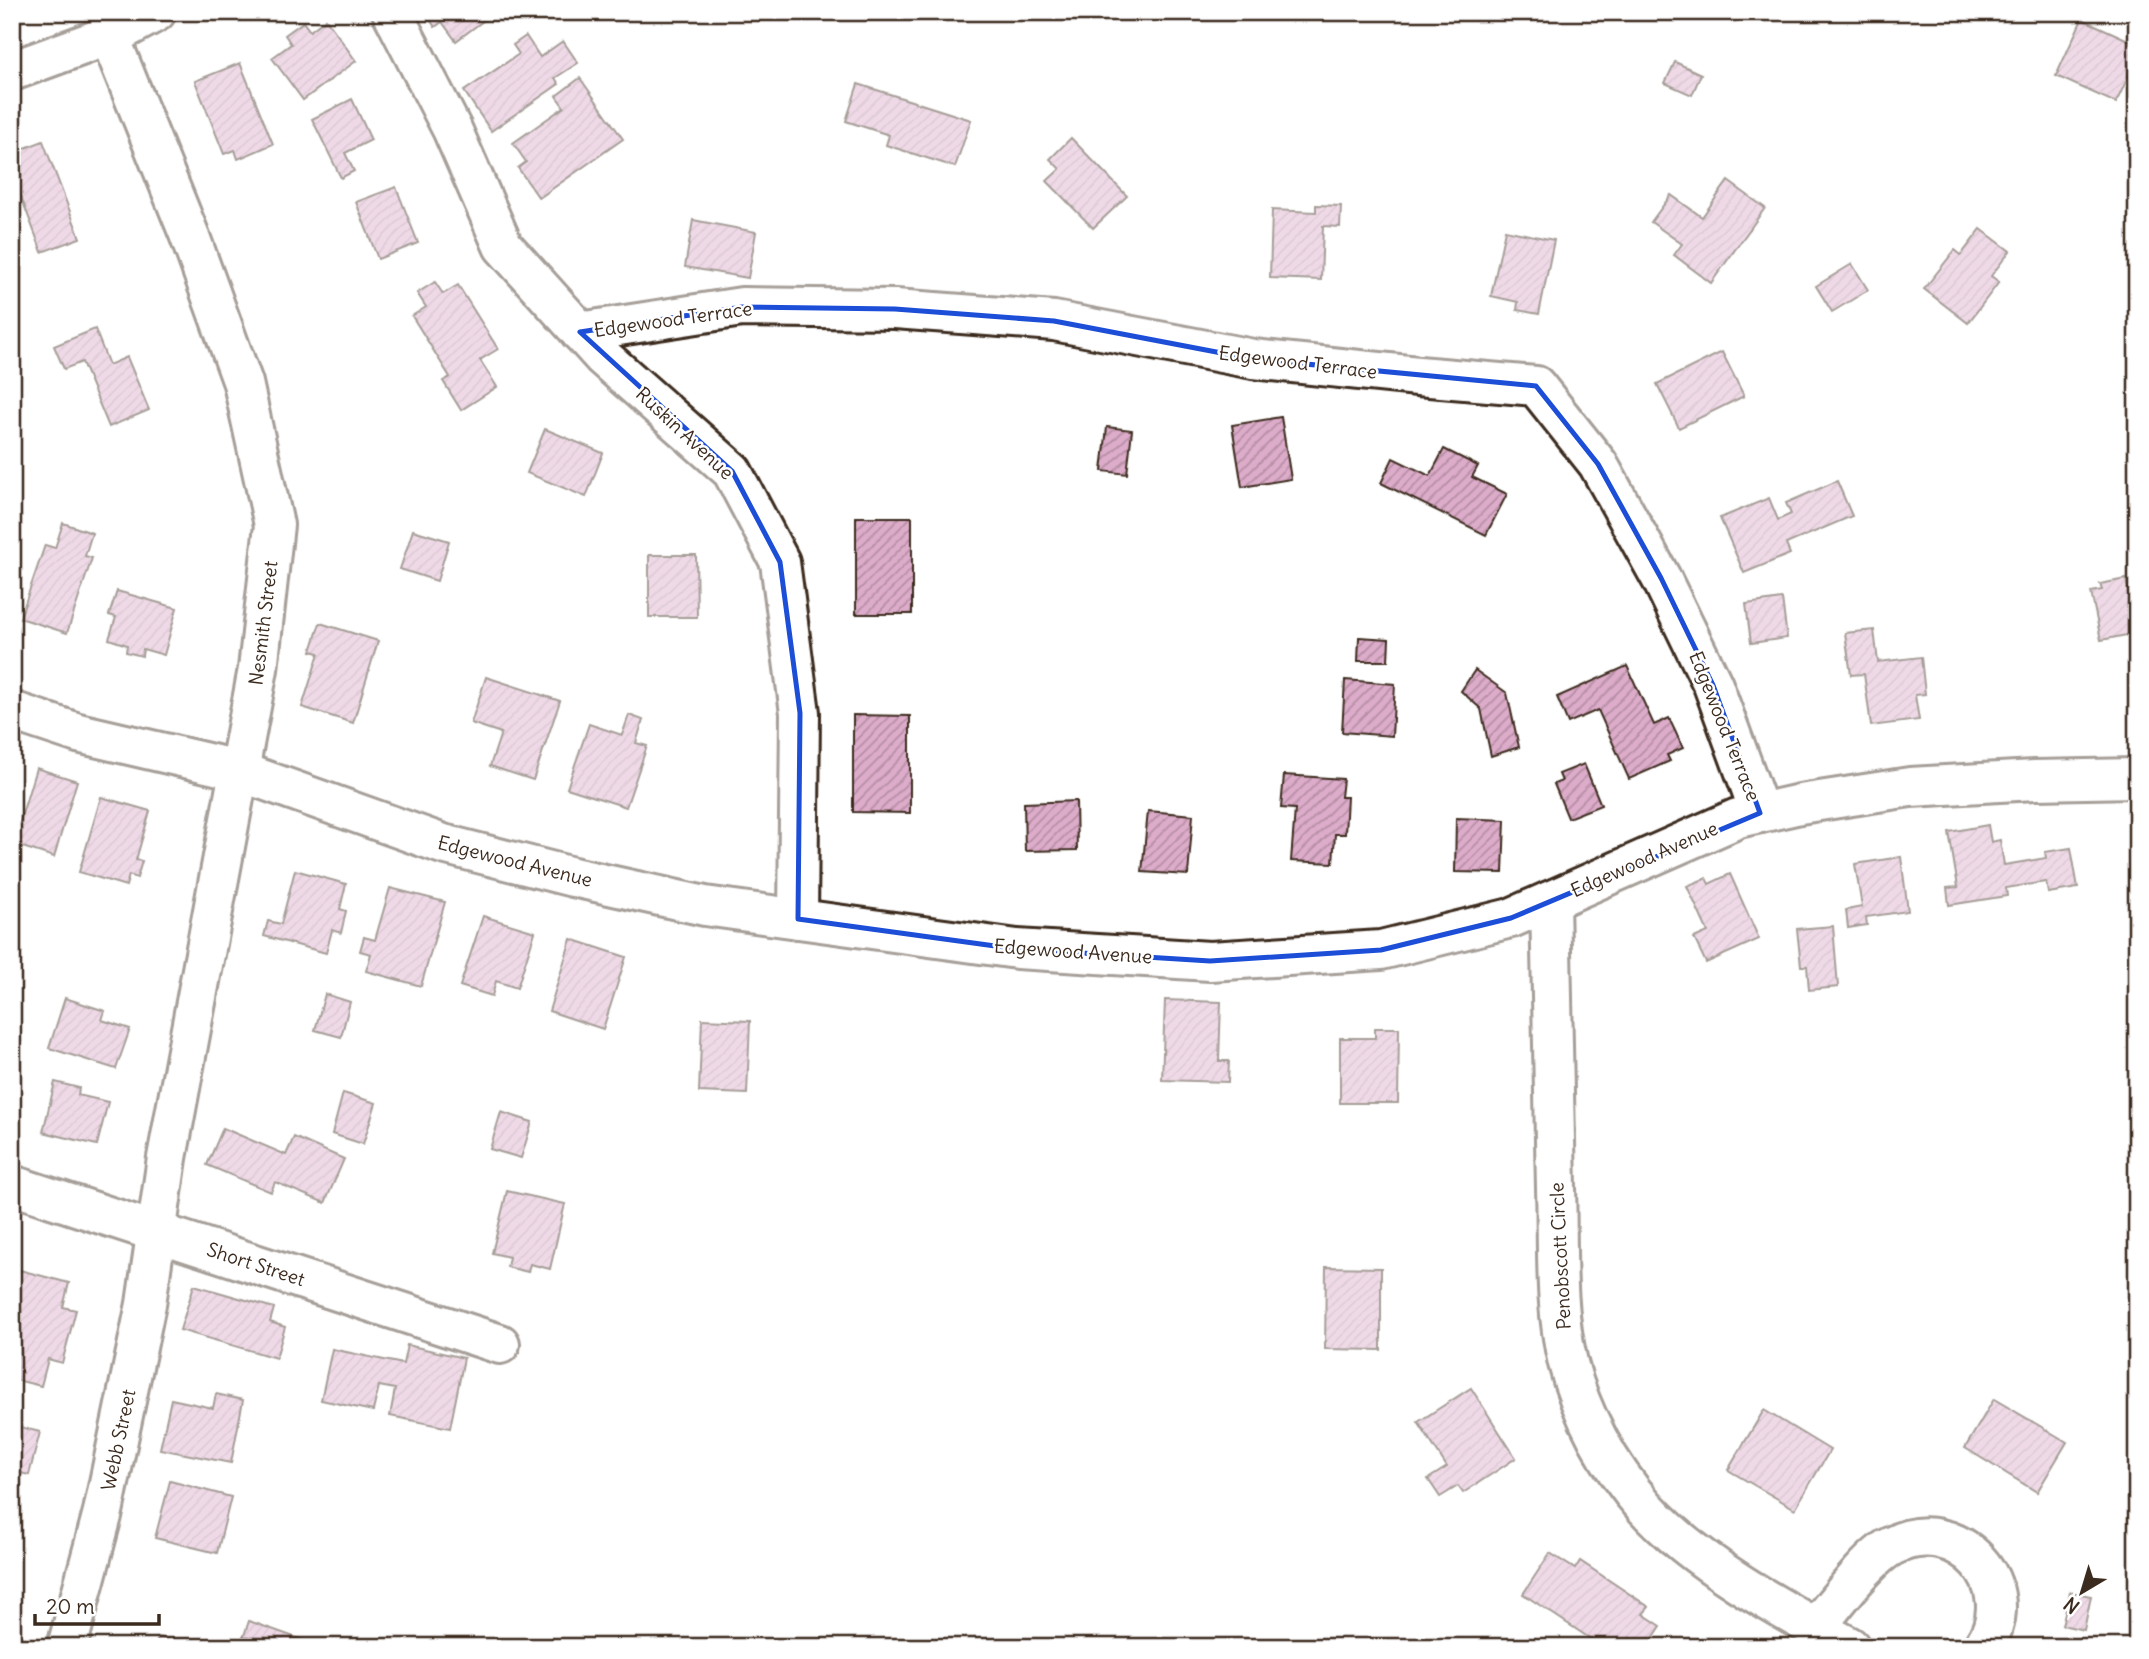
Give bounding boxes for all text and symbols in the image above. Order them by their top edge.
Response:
street label: Edgewood Terrace [592,296,754,342]
street label: Edgewood Terrace [1217,340,1379,384]
street label: Ruskin Avenue [631,382,739,484]
street label: Nesmith Street [243,559,283,687]
street label: Edgewood Terrace [1684,648,1766,804]
street label: Edgewood Avenue [1567,816,1721,902]
street label: Edgewood Avenue [435,830,595,892]
street label: Edgewood Avenue [993,933,1153,969]
street label: Penobscott Circle [1544,1182,1576,1330]
street label: Short Street [204,1237,308,1291]
street label: Webb Street [96,1387,140,1493]
north arrow [2048,1558,2118,1628]
scale bar [35,1582,159,1626]
text: N [2059,1592,2084,1619]
text: 20 m [46,1593,95,1620]

